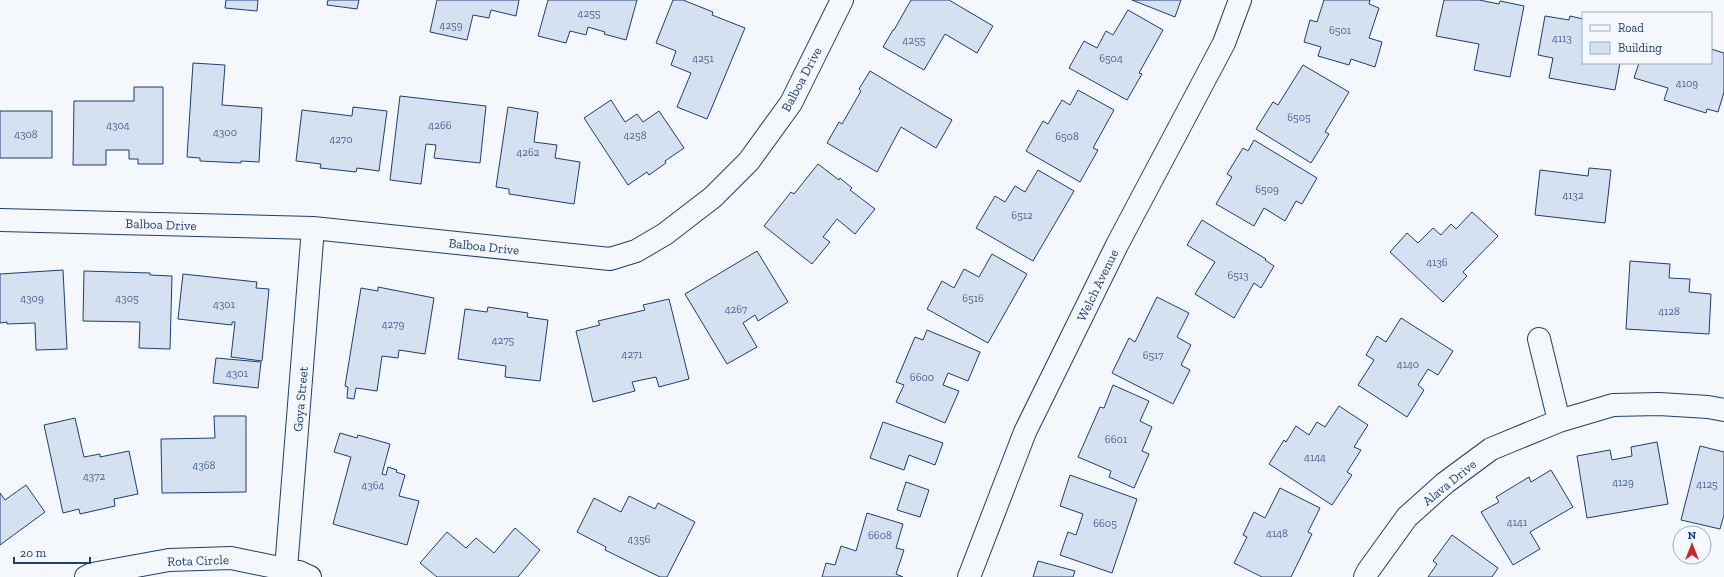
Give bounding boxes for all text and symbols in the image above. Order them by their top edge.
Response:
house number: 4255 [578,7,601,20]
legend [1582,12,1712,64]
house number: 4259 [439,19,463,32]
text: Road [1618,21,1644,35]
house number: 6501 [1329,24,1352,37]
house number: 4113 [1552,32,1572,45]
house number: 4255 [903,34,926,47]
text: Building [1618,41,1662,55]
street label: Balboa Drive [778,44,825,114]
house number: 4251 [692,52,714,65]
house number: 6504 [1099,52,1123,65]
house number: 4109 [1676,77,1698,90]
house number: 6505 [1287,111,1311,124]
house number: 4304 [106,119,130,132]
house number: 4266 [428,119,452,132]
house number: 4300 [213,126,237,139]
house number: 4308 [14,128,38,141]
house number: 4258 [623,129,647,142]
house number: 6508 [1055,130,1079,143]
house number: 4270 [329,133,353,146]
house number: 4262 [516,146,540,159]
house number: 6509 [1255,183,1279,196]
house number: 4132 [1562,189,1584,202]
house number: 6512 [1011,209,1033,222]
street label: Balboa Drive [125,216,197,233]
street label: Balboa Drive [448,235,520,258]
street label: Welch Avenue [1074,247,1121,324]
house number: 4136 [1426,256,1448,269]
house number: 6513 [1227,269,1249,282]
house number: 4309 [20,292,44,305]
house number: 4305 [115,292,139,305]
house number: 6516 [962,292,984,305]
house number: 4301 [213,298,236,311]
house number: 4267 [725,303,747,316]
house number: 4128 [1658,305,1680,318]
house number: 4279 [382,318,404,331]
house number: 4275 [492,334,515,347]
house number: 4271 [621,348,643,361]
house number: 6517 [1143,349,1163,362]
house number: 4140 [1397,358,1419,371]
street label: Goya Street [290,366,311,432]
house number: 4301 [226,367,249,380]
house number: 6600 [910,371,934,384]
house number: 6601 [1105,433,1128,446]
house number: 4144 [1304,451,1326,464]
street label: Alava Drive [1420,456,1479,508]
house number: 4368 [192,459,216,472]
house number: 4372 [83,470,105,483]
house number: 4129 [1612,476,1634,489]
house number: 4125 [1696,478,1718,491]
house number: 4364 [361,479,385,492]
house number: 4141 [1507,516,1528,529]
house number: 6605 [1093,517,1117,530]
north arrow [1672,525,1712,565]
house number: 4148 [1266,527,1288,540]
house number: 6608 [868,529,892,542]
text: N [1688,529,1697,542]
house number: 4356 [628,533,651,546]
scale bar [14,539,90,565]
text: 20 m [20,546,47,560]
street label: Rota Circle [167,552,229,569]

